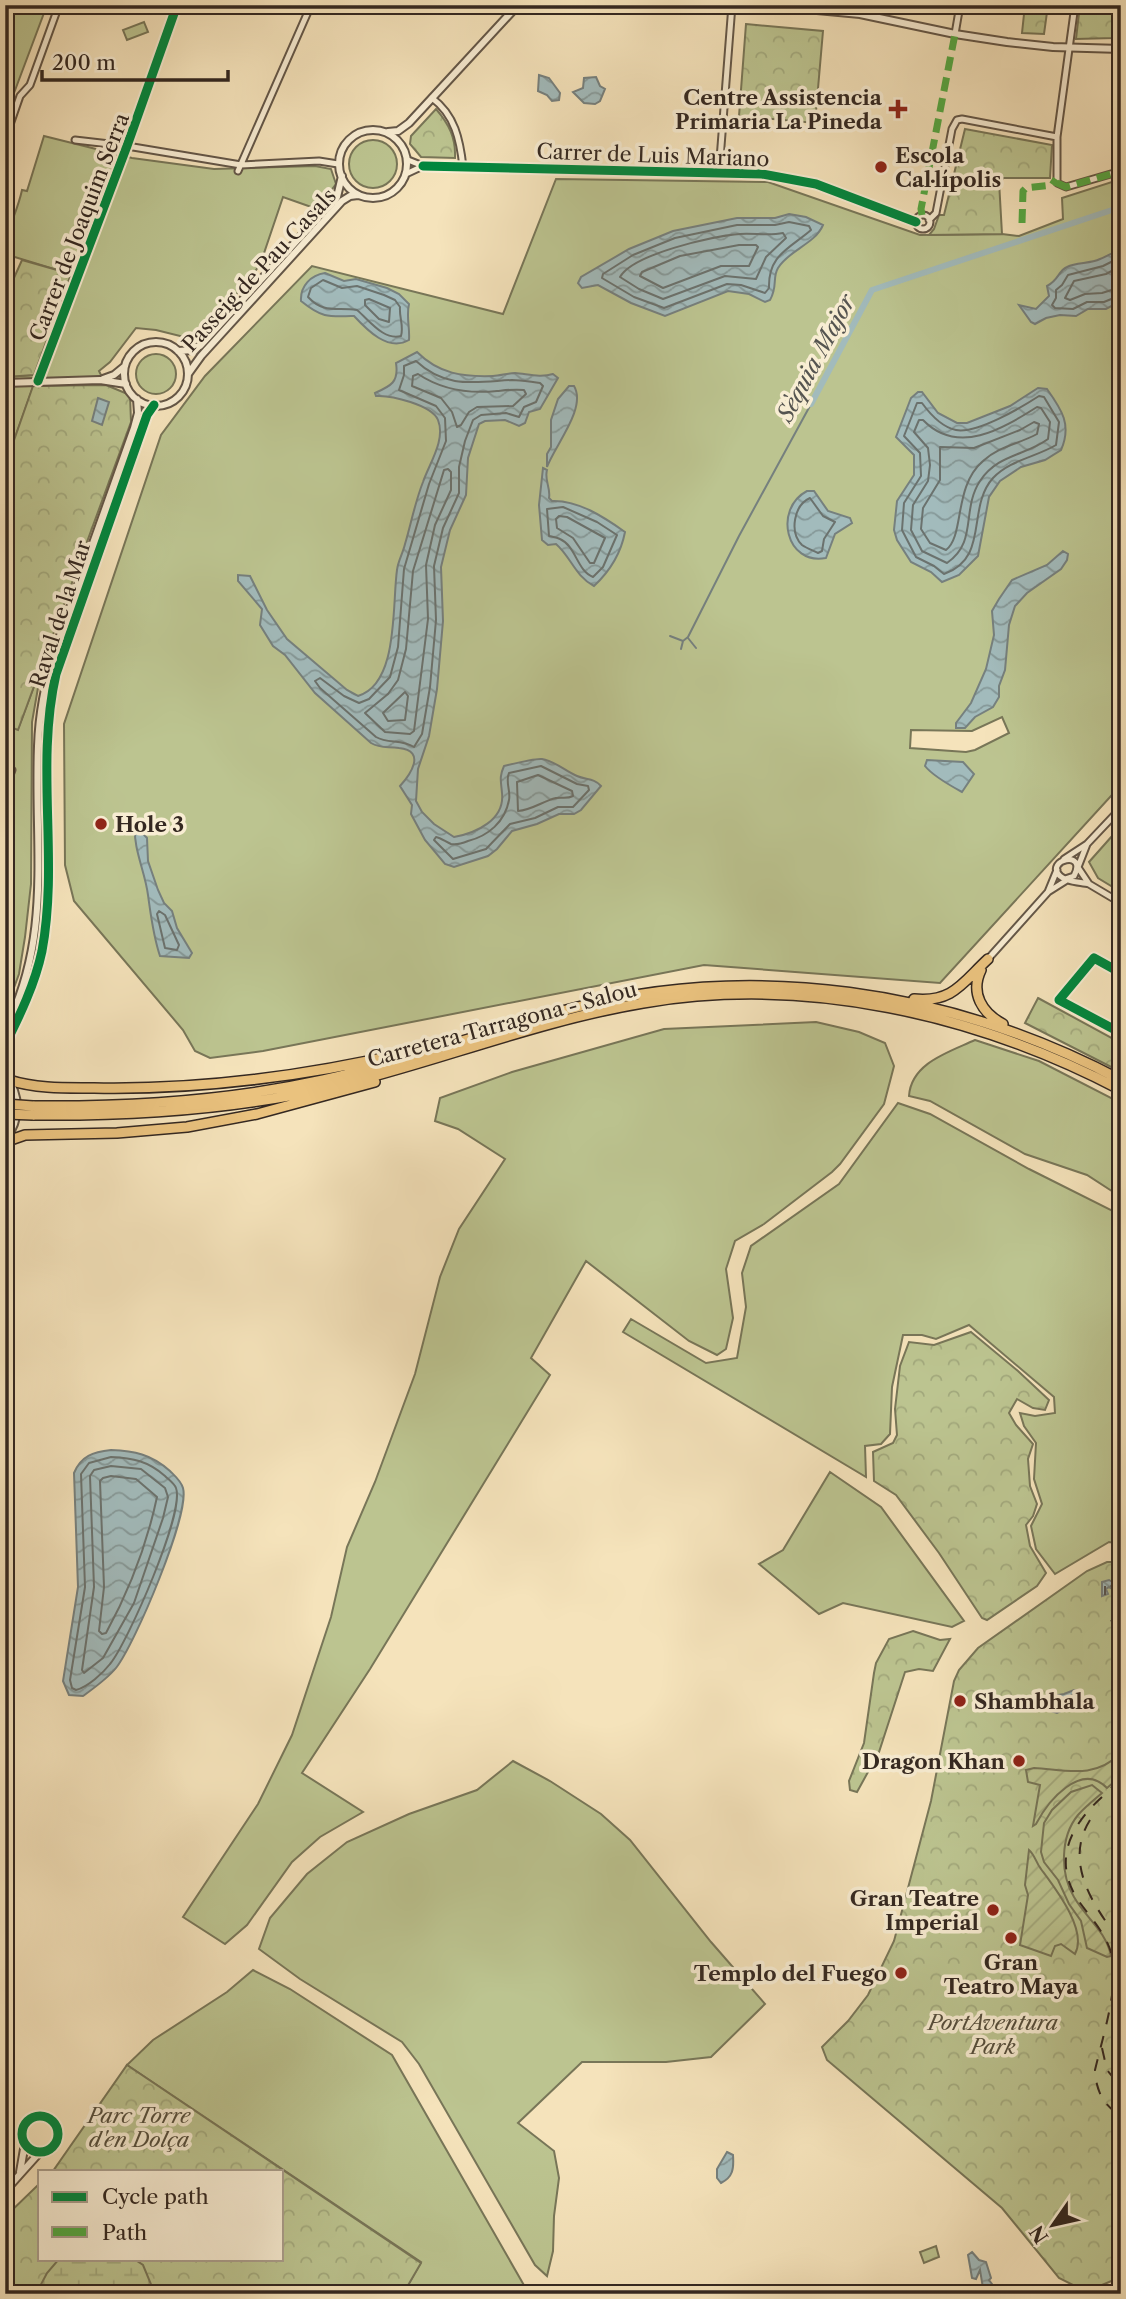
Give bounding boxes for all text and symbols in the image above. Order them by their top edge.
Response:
scale bar [42,38,228,82]
text: 200 m [52,50,116,75]
place label: Centre Assistencia Primaria La Pineda [675,85,883,134]
marker: Centre Assistencia Primaria La Pineda [888,99,908,119]
street label: Carrer de Joaquim Serra [24,109,134,344]
street label: Carrer de Luis Mariano [536,138,770,172]
place label: Escola Cal·lípolis [895,143,1001,192]
marker: Escola Cal·lípolis [873,159,889,175]
street label: Passeig de Pau Casals [177,183,341,357]
water label: Sèquia Major [770,288,862,428]
street label: Raval de la Mar [24,537,96,691]
place label: Hole 3 [115,812,184,837]
marker: Hole 3 [93,816,109,832]
street label: Carretera Tarragona - Salou [365,976,640,1072]
place label: Shambhala [974,1689,1096,1714]
marker: Shambhala [952,1693,968,1709]
place label: Dragon Khan [862,1749,1006,1774]
marker: Dragon Khan [1011,1753,1027,1769]
place label: Gran Teatre Imperial [850,1886,979,1935]
marker: Gran Teatre Imperial [985,1902,1001,1918]
marker: Gran Teatro Maya [1003,1930,1019,1946]
place label: Gran Teatro Maya [944,1950,1079,1999]
place label: Templo del Fuego [694,1961,887,1986]
marker: Templo del Fuego [893,1965,909,1981]
park label: PortAventura Park [926,2010,1058,2059]
park label: Parc Torre d'en Dolça [86,2103,191,2152]
legend [38,2170,284,2260]
text: Cycle path [102,2184,209,2209]
north arrow [1018,2190,1088,2260]
text: Path [102,2220,147,2245]
text: N [1025,2221,1053,2248]

